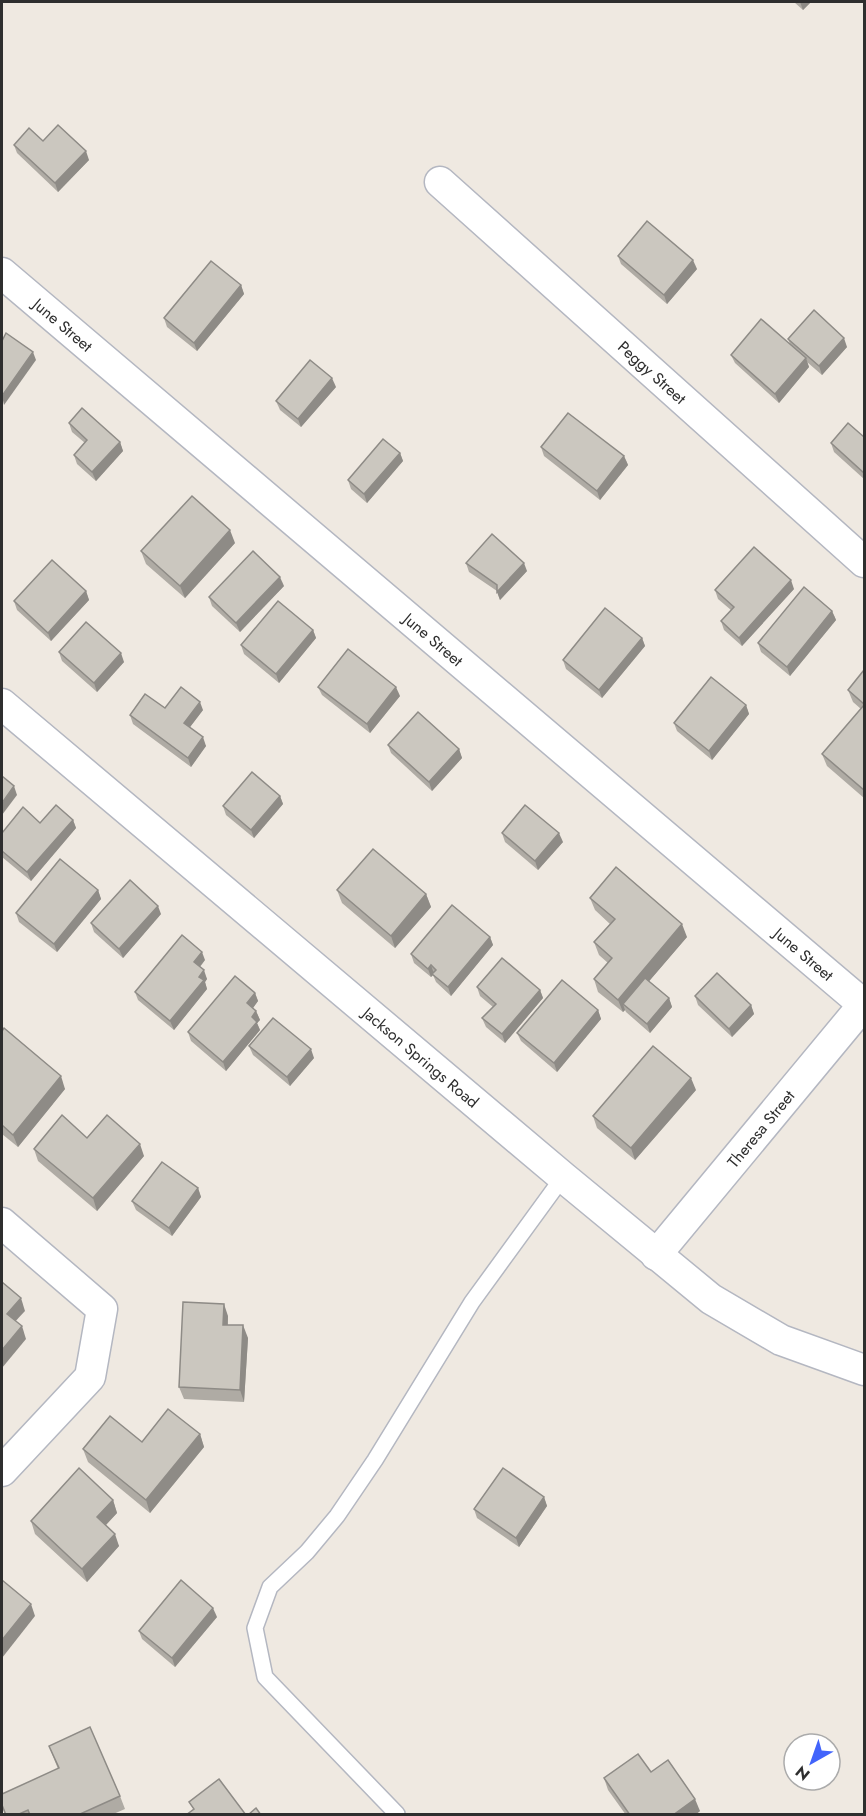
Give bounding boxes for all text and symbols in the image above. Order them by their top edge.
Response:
street label: June Street [27,291,98,357]
street label: Peggy Street [613,335,692,409]
street label: June Street [397,606,468,672]
street label: June Street [767,921,839,986]
street label: Jackson Springs Road [356,1000,484,1113]
street label: Theresa Street [722,1085,800,1173]
north arrow [782,1732,842,1792]
text: N [790,1760,815,1786]

